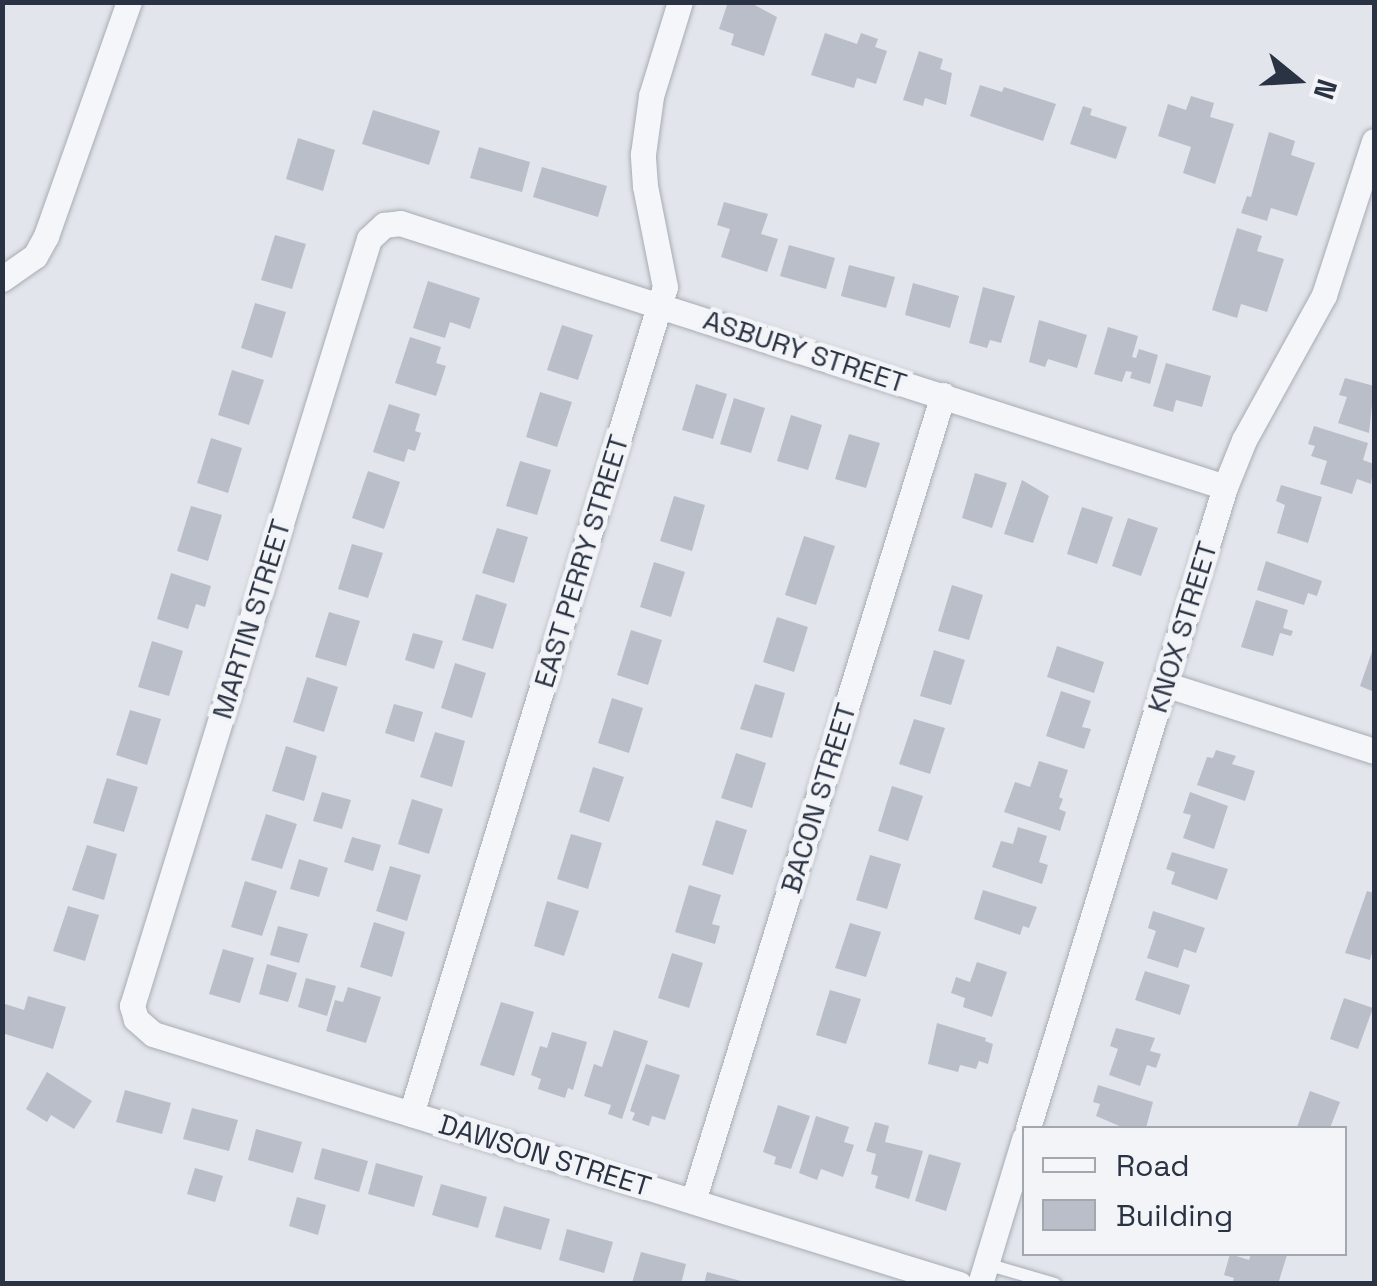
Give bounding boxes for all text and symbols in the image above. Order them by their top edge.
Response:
north arrow [1247,30,1347,130]
text: N [1306,75,1346,104]
street label: ASBURY STREET [699,302,911,400]
street label: EAST PERRY STREET [526,430,636,692]
street label: MARTIN STREET [205,515,297,723]
street label: KNOX STREET [1140,537,1224,717]
street label: BACON STREET [773,699,863,897]
street label: DAWSON STREET [435,1107,655,1203]
legend [1022,1126,1347,1256]
text: Road [1116,1146,1190,1185]
text: Building [1116,1196,1233,1235]

